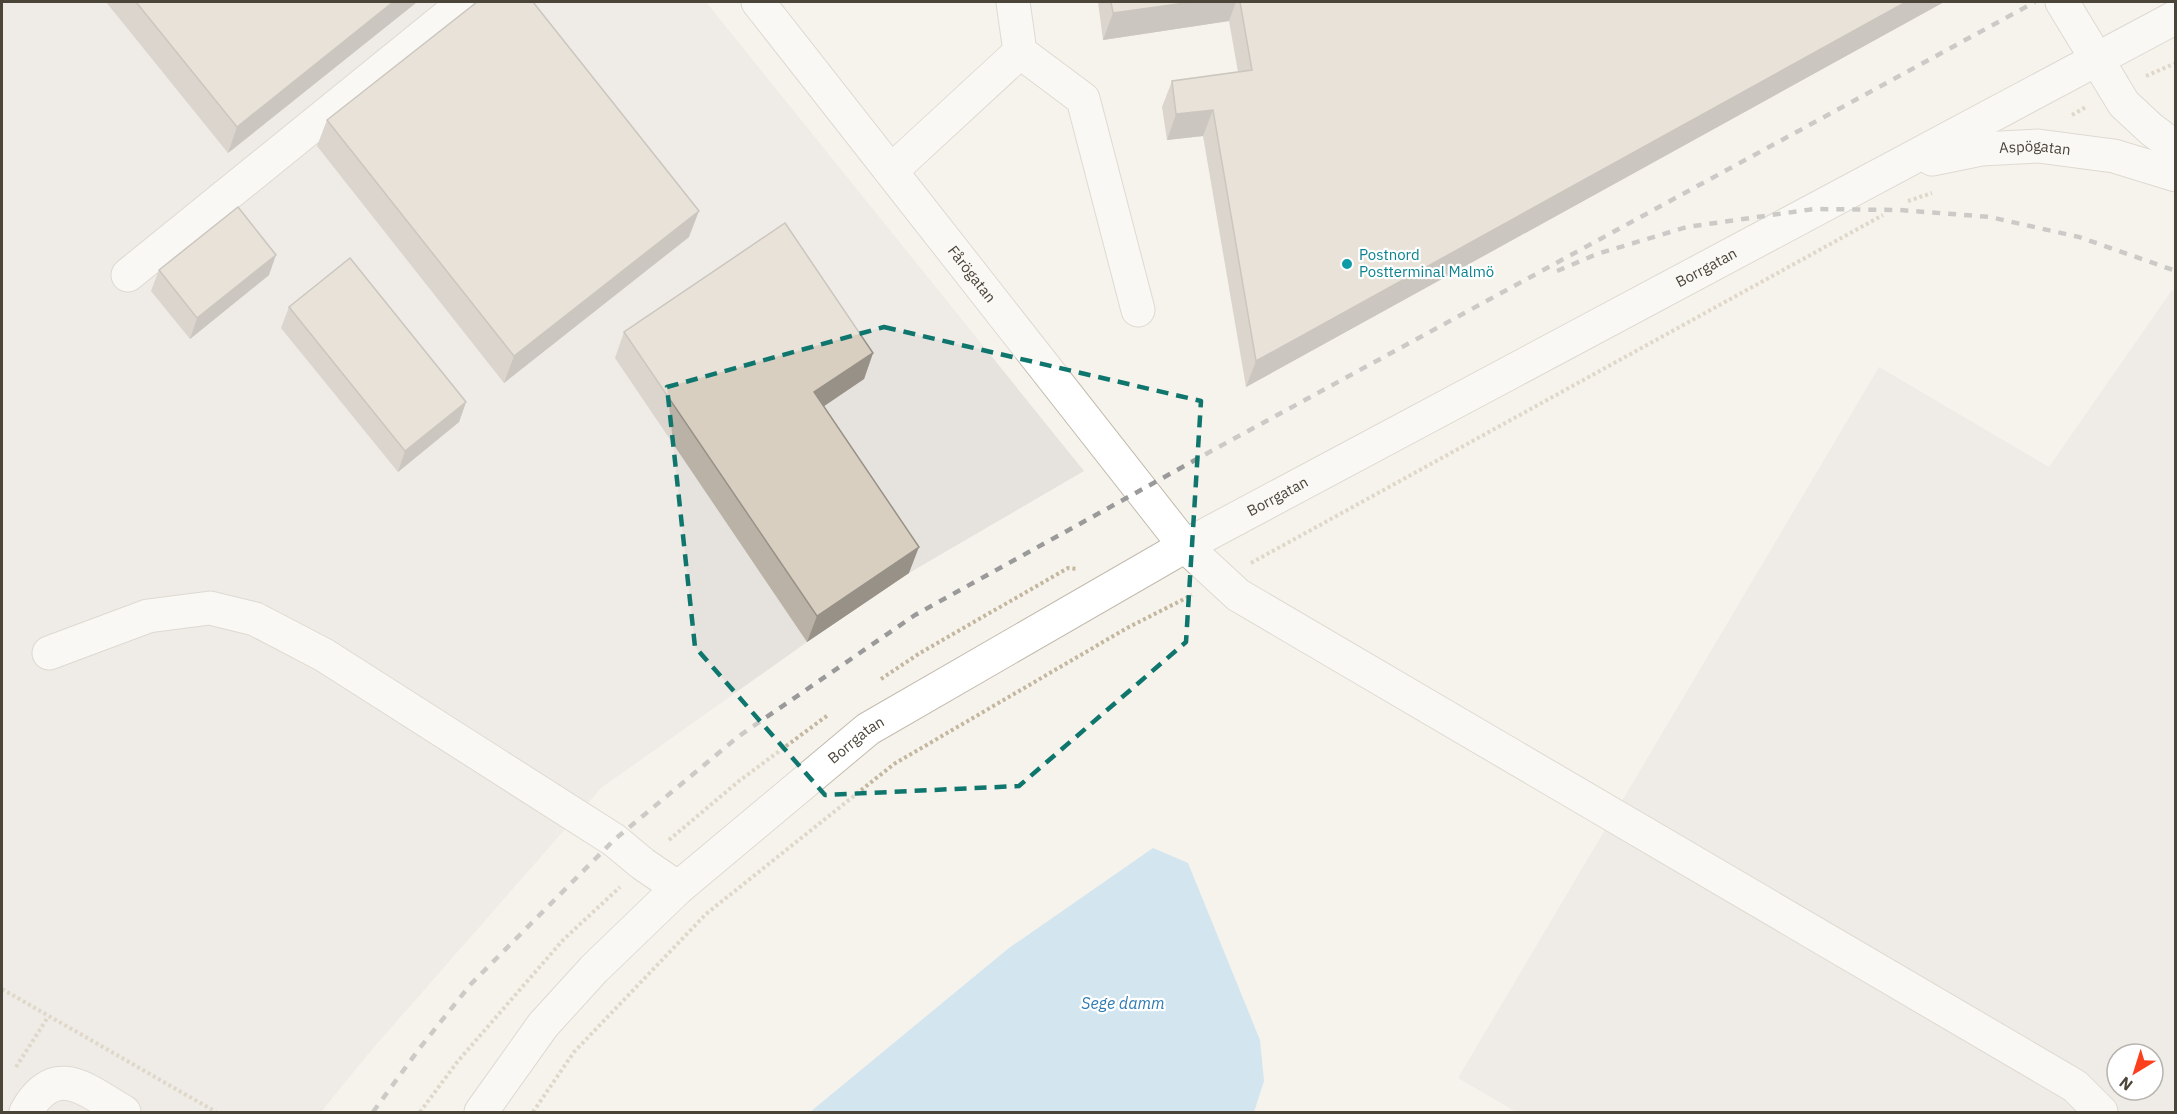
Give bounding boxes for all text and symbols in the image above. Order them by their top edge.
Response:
street label: Aspögatan [1999,136,2072,159]
street label: Fårögatan [944,241,1000,306]
street label: Borrgatan [1672,243,1740,291]
place label: Postnord Postterminal Malmö [1359,245,1494,281]
marker: Postnord Postterminal Malmö [1340,257,1354,271]
street label: Borrgatan [1243,472,1311,520]
street label: Borrgatan [824,712,887,768]
water label: Sege damm [1081,993,1165,1013]
north arrow [2105,1042,2165,1102]
text: N [2115,1072,2136,1095]

